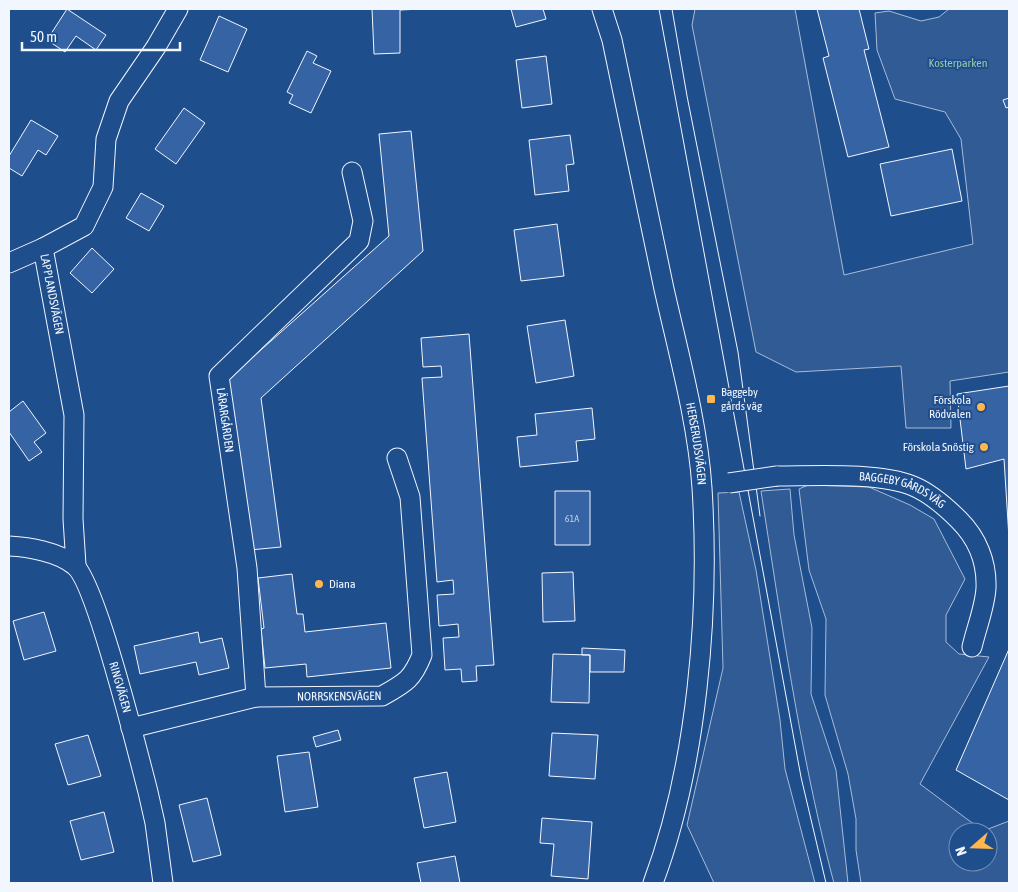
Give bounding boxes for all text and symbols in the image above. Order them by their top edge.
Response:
scale bar [22,20,180,52]
text: 50 m [30,28,57,45]
park label: Kosterparken [929,56,987,70]
street label: LAPPLANDSVÄGEN [37,253,67,335]
place label: Baggeby gårds väg [721,385,763,413]
street label: LÄRARGÅRDEN [214,387,236,453]
marker: Baggeby gårds väg [705,393,717,405]
place label: Förskola Rödvalen [929,393,971,421]
street label: HERSERUDSVÄGEN [683,401,709,486]
marker: Förskola Rödvalen [975,401,987,413]
place label: Förskola Snöstig [903,440,975,454]
marker: Förskola Snöstig [978,441,990,453]
street label: BAGGEBY GÅRDS VÄG [859,469,948,511]
house number: 61A [565,513,579,524]
place label: Diana [329,577,355,591]
marker: Diana [313,578,325,590]
street label: RINGVÄGEN [106,660,134,714]
street label: NORRSKENSVÄGEN [297,689,381,704]
north arrow [948,822,998,872]
text: N [952,845,970,858]

